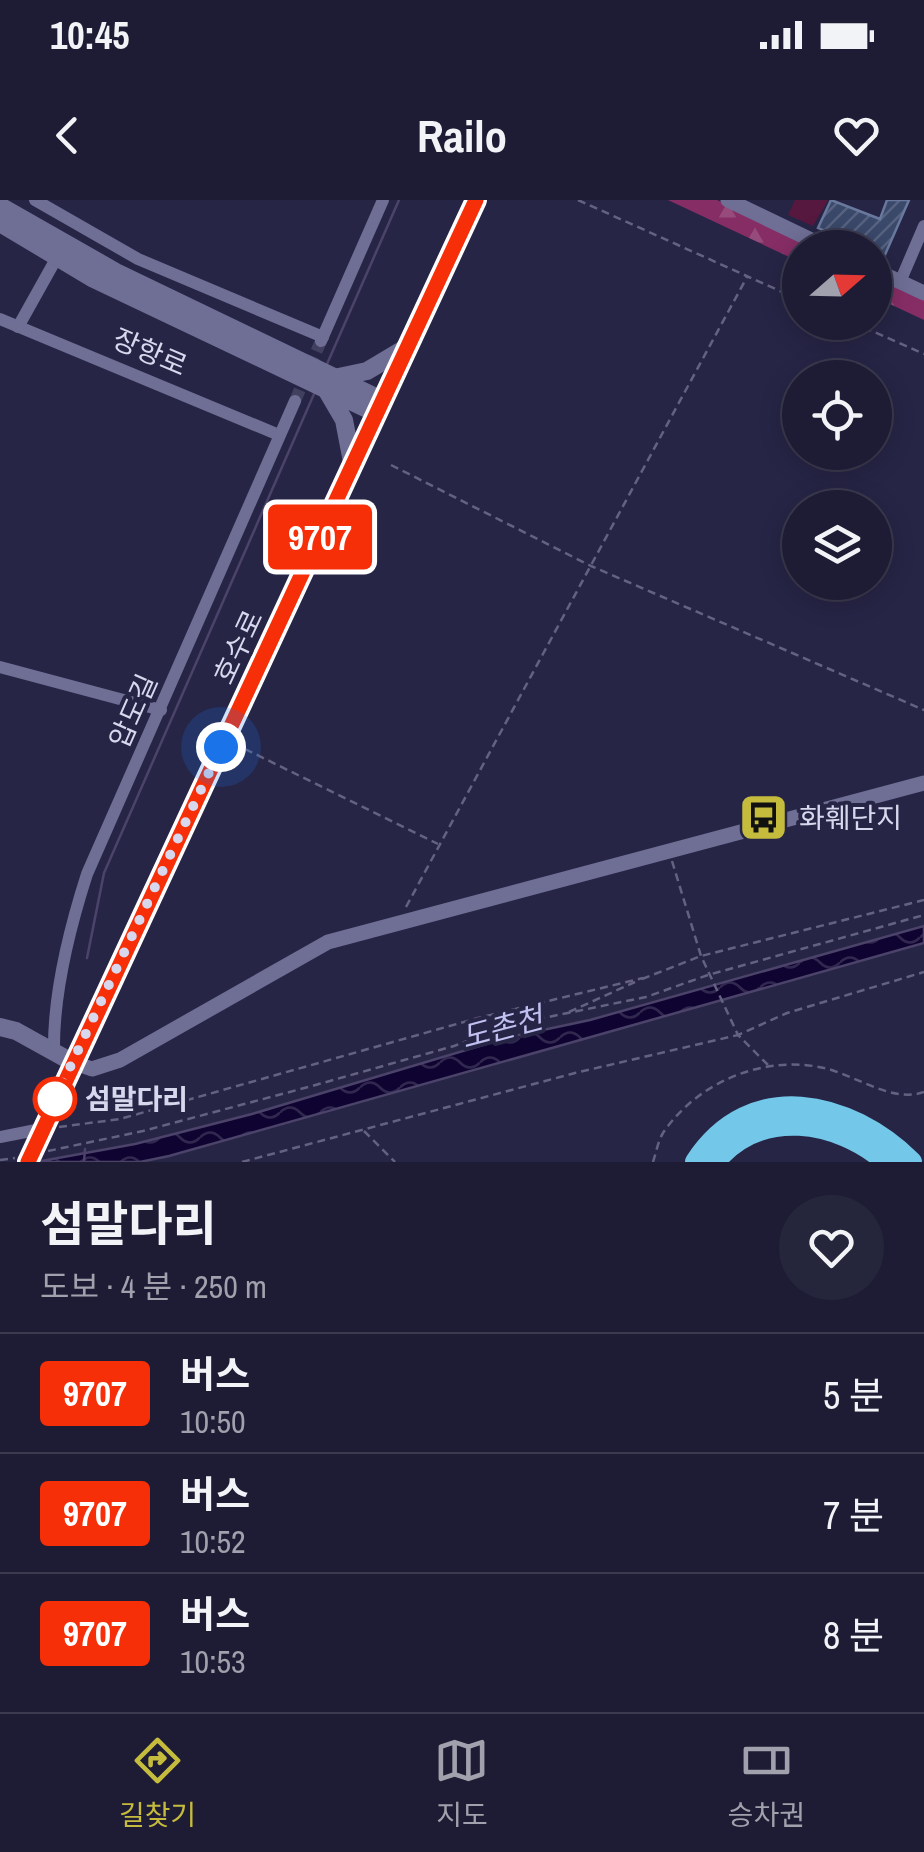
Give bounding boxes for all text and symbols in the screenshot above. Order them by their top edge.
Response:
text: 10:45 [50,10,130,61]
text: Railo [417,105,507,166]
icon: back [40,108,95,163]
icon: heart [829,108,884,163]
north arrow [782,230,892,340]
map controls [782,230,892,600]
street label: 장항로 [107,319,193,385]
button: locate [782,360,892,470]
button: layers [782,490,892,600]
line badge: 9707 [250,504,390,570]
text: 9707 [288,514,352,561]
street label: 호수로 [204,604,272,690]
street label: 압도길 [100,668,166,754]
your location [196,722,246,772]
bus stop icon: 화훼단지 [738,792,790,844]
place label: 화훼단지 [799,799,902,837]
water label: 도촌천 [457,996,550,1057]
marker: 섬말다리 [34,1078,76,1120]
place label: 섬말다리 [85,1080,188,1118]
text: 섬말다리 [40,1191,217,1256]
button: heart [779,1195,884,1300]
text: 도보 · 4 분 · 250 m [40,1265,267,1308]
text: 버스 [180,1349,250,1400]
text: 9707 [63,1370,127,1417]
text: 5 분 [823,1370,884,1421]
text: 10:50 [180,1400,246,1443]
text: 버스 [180,1469,250,1520]
text: 9707 [63,1490,127,1537]
text: 7 분 [823,1490,884,1541]
text: 10:52 [180,1520,246,1563]
text: 버스 [180,1589,250,1640]
text: 9707 [63,1610,127,1657]
text: 8 분 [823,1610,884,1661]
text: 10:53 [180,1640,246,1683]
tab: 길찾기 [119,1733,196,1834]
tab: 지도 [434,1733,489,1834]
tab: 승차권 [728,1733,805,1834]

